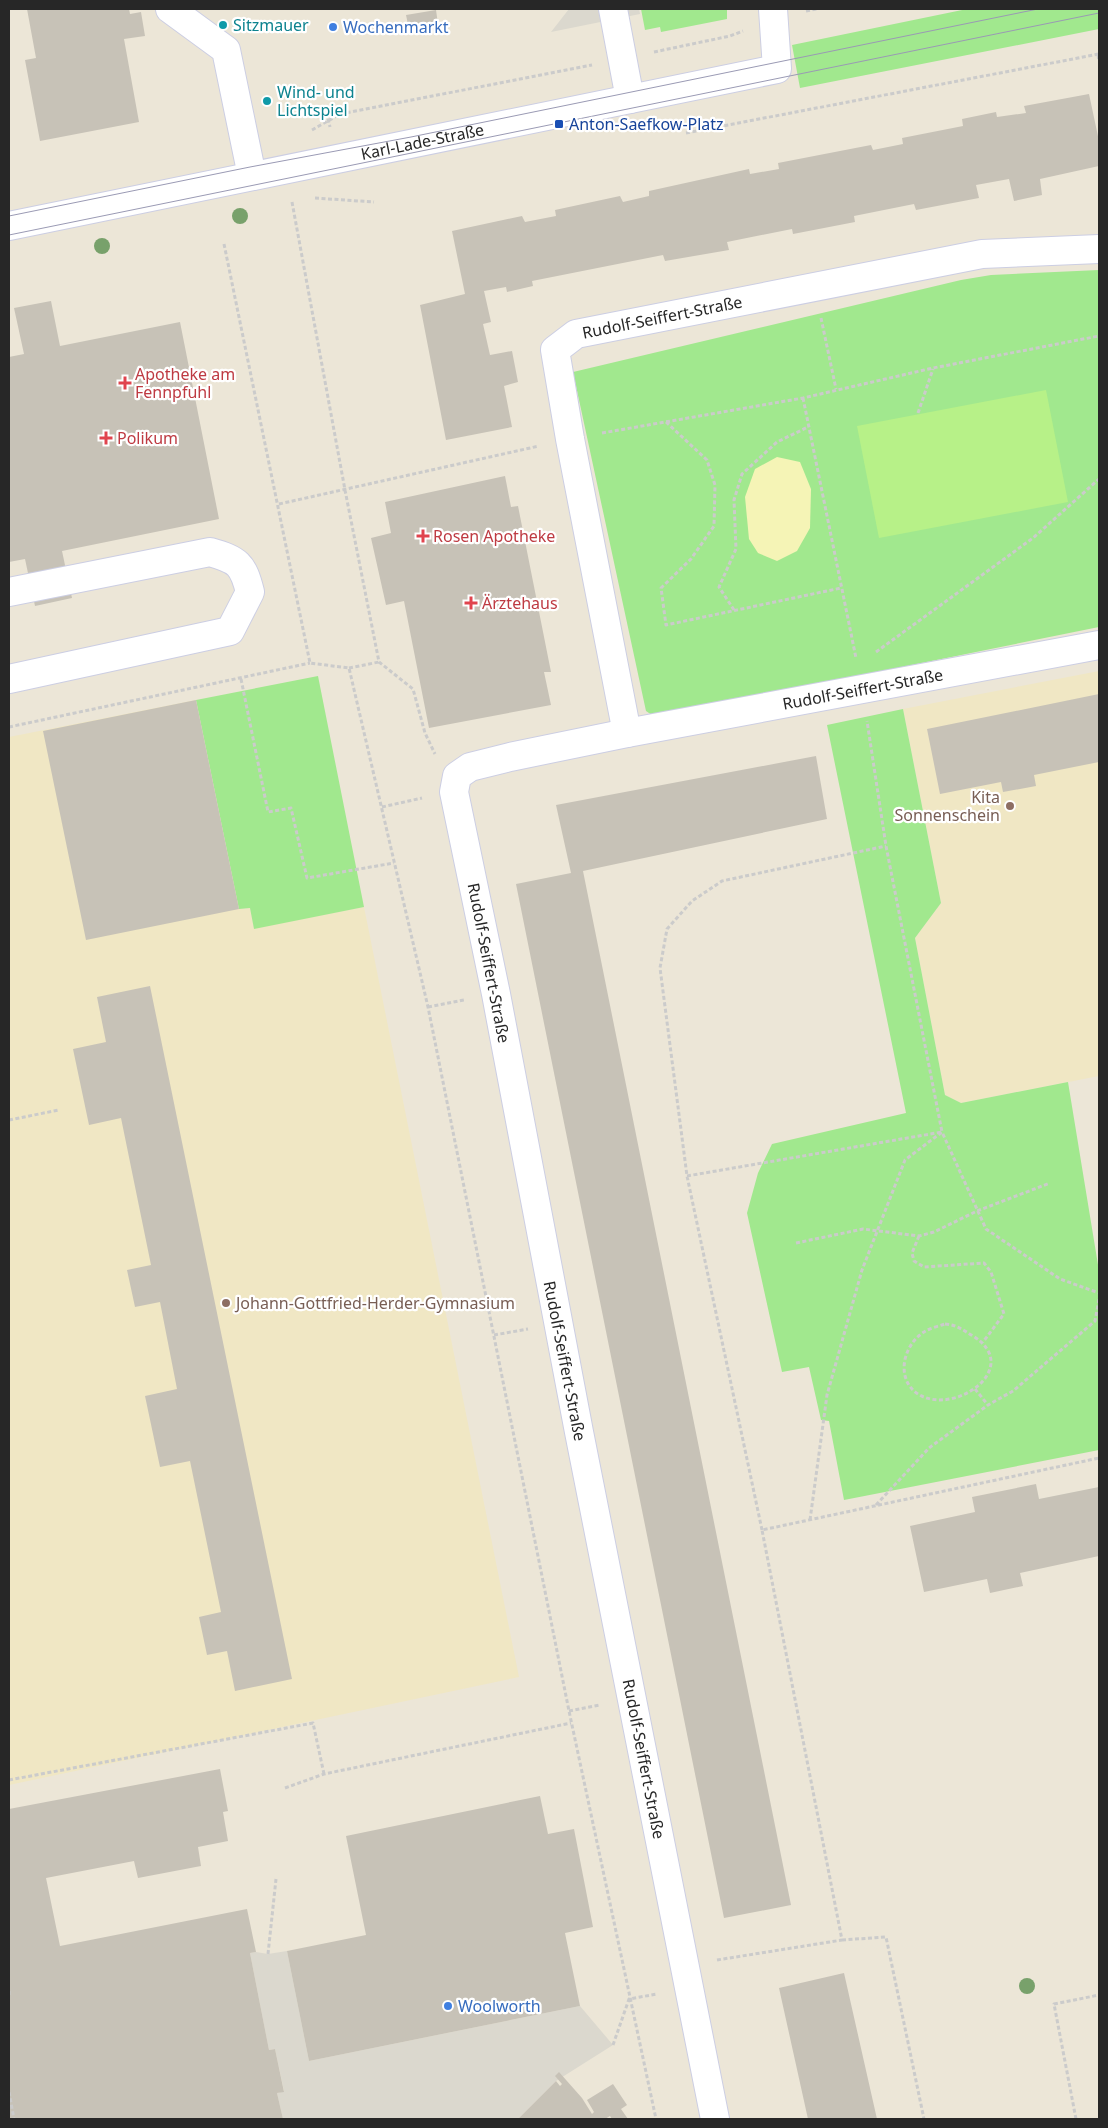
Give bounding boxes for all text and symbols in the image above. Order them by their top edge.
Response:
place label: Sitzmauer [233,14,309,36]
place label: Wochenmarkt [343,16,449,38]
marker: Sitzmauer [217,19,229,31]
marker: Wochenmarkt [327,21,339,33]
place label: Wind- und Lichtspiel [277,81,355,121]
marker: Wind- und Lichtspiel [261,95,273,107]
place label: Anton-Saefkow-Platz [569,113,724,135]
street label: Karl-Lade-Straße [359,118,486,165]
marker: Anton-Saefkow-Platz [553,118,565,130]
street label: Rudolf-Seiffert-Straße [580,290,744,344]
place label: Apotheke am Fennpfuhl [135,363,235,403]
marker: Apotheke am Fennpfuhl [119,377,131,389]
place label: Polikum [117,427,178,449]
marker: Polikum [99,431,113,445]
place label: Rosen Apotheke [433,525,555,547]
marker: Rosen Apotheke [417,530,429,542]
place label: Ärztehaus [482,592,558,614]
marker: Ärztehaus [464,596,478,610]
street label: Rudolf-Seiffert-Straße [781,663,945,715]
place label: Kita Sonnenschein [895,786,1000,826]
marker: Kita Sonnenschein [1004,800,1016,812]
street label: Rudolf-Seiffert-Straße [463,881,515,1045]
street label: Rudolf-Seiffert-Straße [539,1279,591,1443]
place label: Johann-Gottfried-Herder-Gymnasium [234,1292,515,1314]
marker: Johann-Gottfried-Herder-Gymnasium [220,1297,232,1309]
street label: Rudolf-Seiffert-Straße [618,1677,670,1841]
place label: Woolworth [458,1995,541,2017]
marker: Woolworth [442,2000,454,2012]

